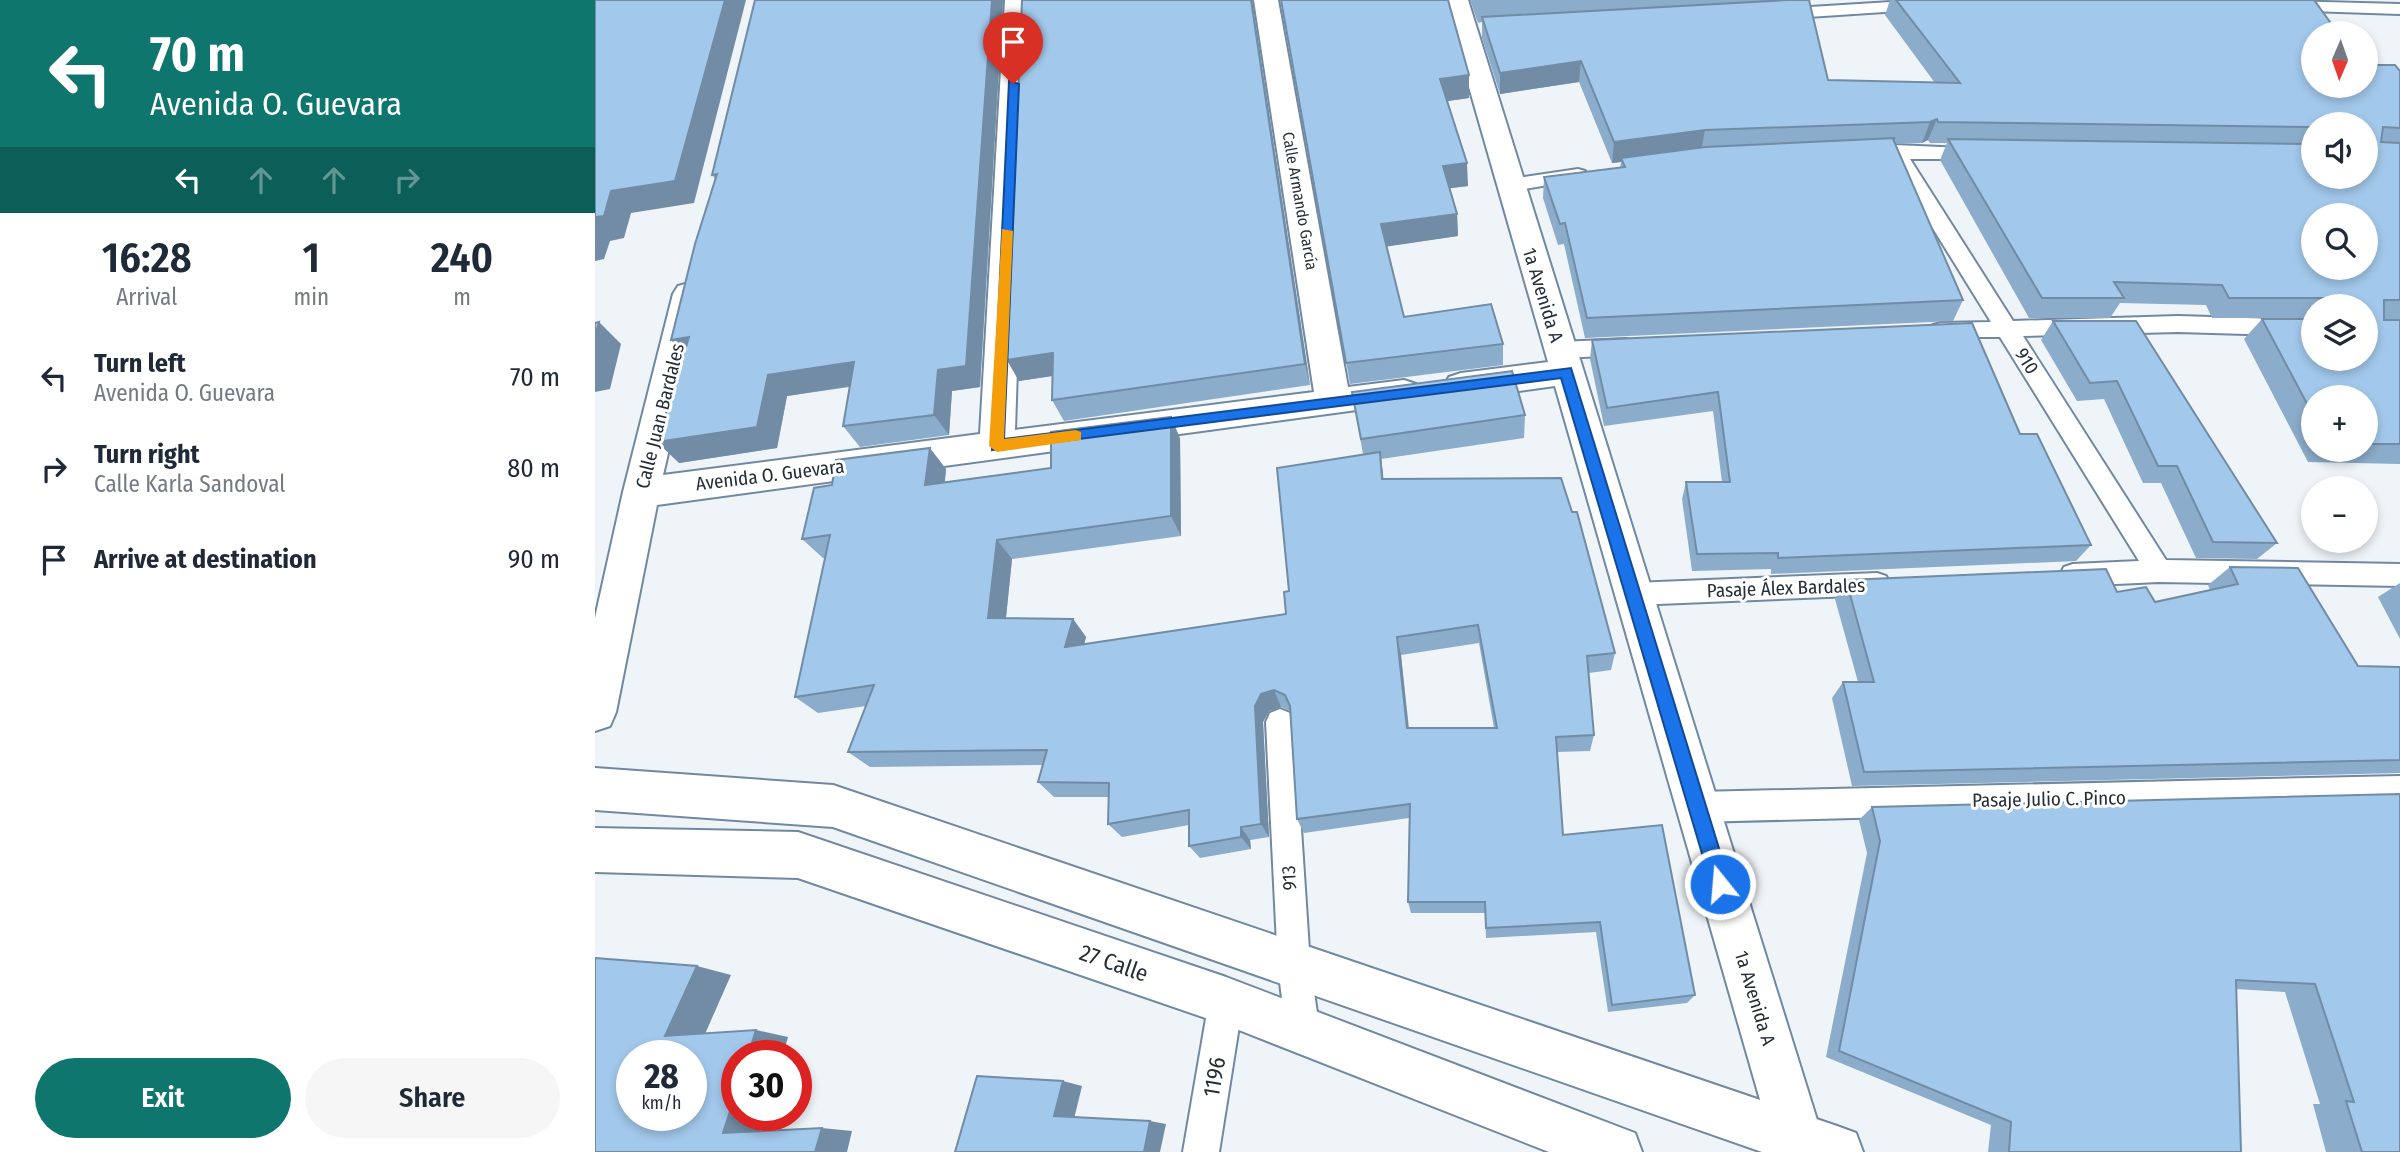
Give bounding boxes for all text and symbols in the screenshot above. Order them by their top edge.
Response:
pin [983,12.0,1043,84]
north arrow [2301,21,2378,98]
map controls [2301,21,2378,553]
icon: arrive [994,23,1032,61]
text: 70 m [150,25,245,84]
icon: left [35,28,126,119]
text: Avenida O. Guevara [150,85,402,123]
button: sound [2301,112,2378,189]
street label: Calle Armando García [1278,130,1322,272]
icon: left [169,161,207,199]
icon: ahead [242,161,280,199]
icon: ahead [315,161,353,199]
icon: right [388,161,426,199]
button: search [2301,203,2378,280]
text: 16:28 [102,233,192,283]
text: 1 [303,233,320,283]
text: 240 [431,233,493,283]
street label: 1a Avenida A [1518,245,1568,345]
text: Arrival [116,283,177,311]
text: min [293,283,329,311]
text: m [453,283,471,311]
button: layers [2301,294,2378,371]
street label: Calle Juan Bardales [631,341,689,491]
street label: 910 [2010,344,2044,378]
text: Turn left [94,348,186,379]
icon: left [35,359,73,397]
text: 70 m [510,362,560,393]
text: Avenida O. Guevara [94,379,275,407]
button: + [2301,385,2378,462]
text: Turn right [94,439,200,470]
icon: right [35,450,73,488]
text: 80 m [507,453,560,484]
street label: Avenida O. Guevara [694,454,846,496]
text: Calle Karla Sandoval [94,470,285,498]
button: − [2301,476,2378,553]
icon: arrive [35,541,73,579]
text: Arrive at destination [94,544,317,575]
text: 90 m [508,544,560,575]
street label: Pasaje Álex Bardales [1706,574,1866,602]
street label: Pasaje Julio C. Pinco [1972,786,2126,812]
position arrow [1683,847,1757,921]
street label: 913 [1277,865,1301,891]
street label: 27 Calle [1076,938,1152,988]
street label: 1a Avenida A [1730,948,1780,1048]
speed limit sign: 30 [721,1040,812,1131]
text: 28 [644,1055,679,1097]
street label: 1196 [1197,1055,1231,1099]
button: Exit [35,1058,291,1138]
button: Share [305,1058,560,1138]
text: km/h [641,1092,682,1114]

